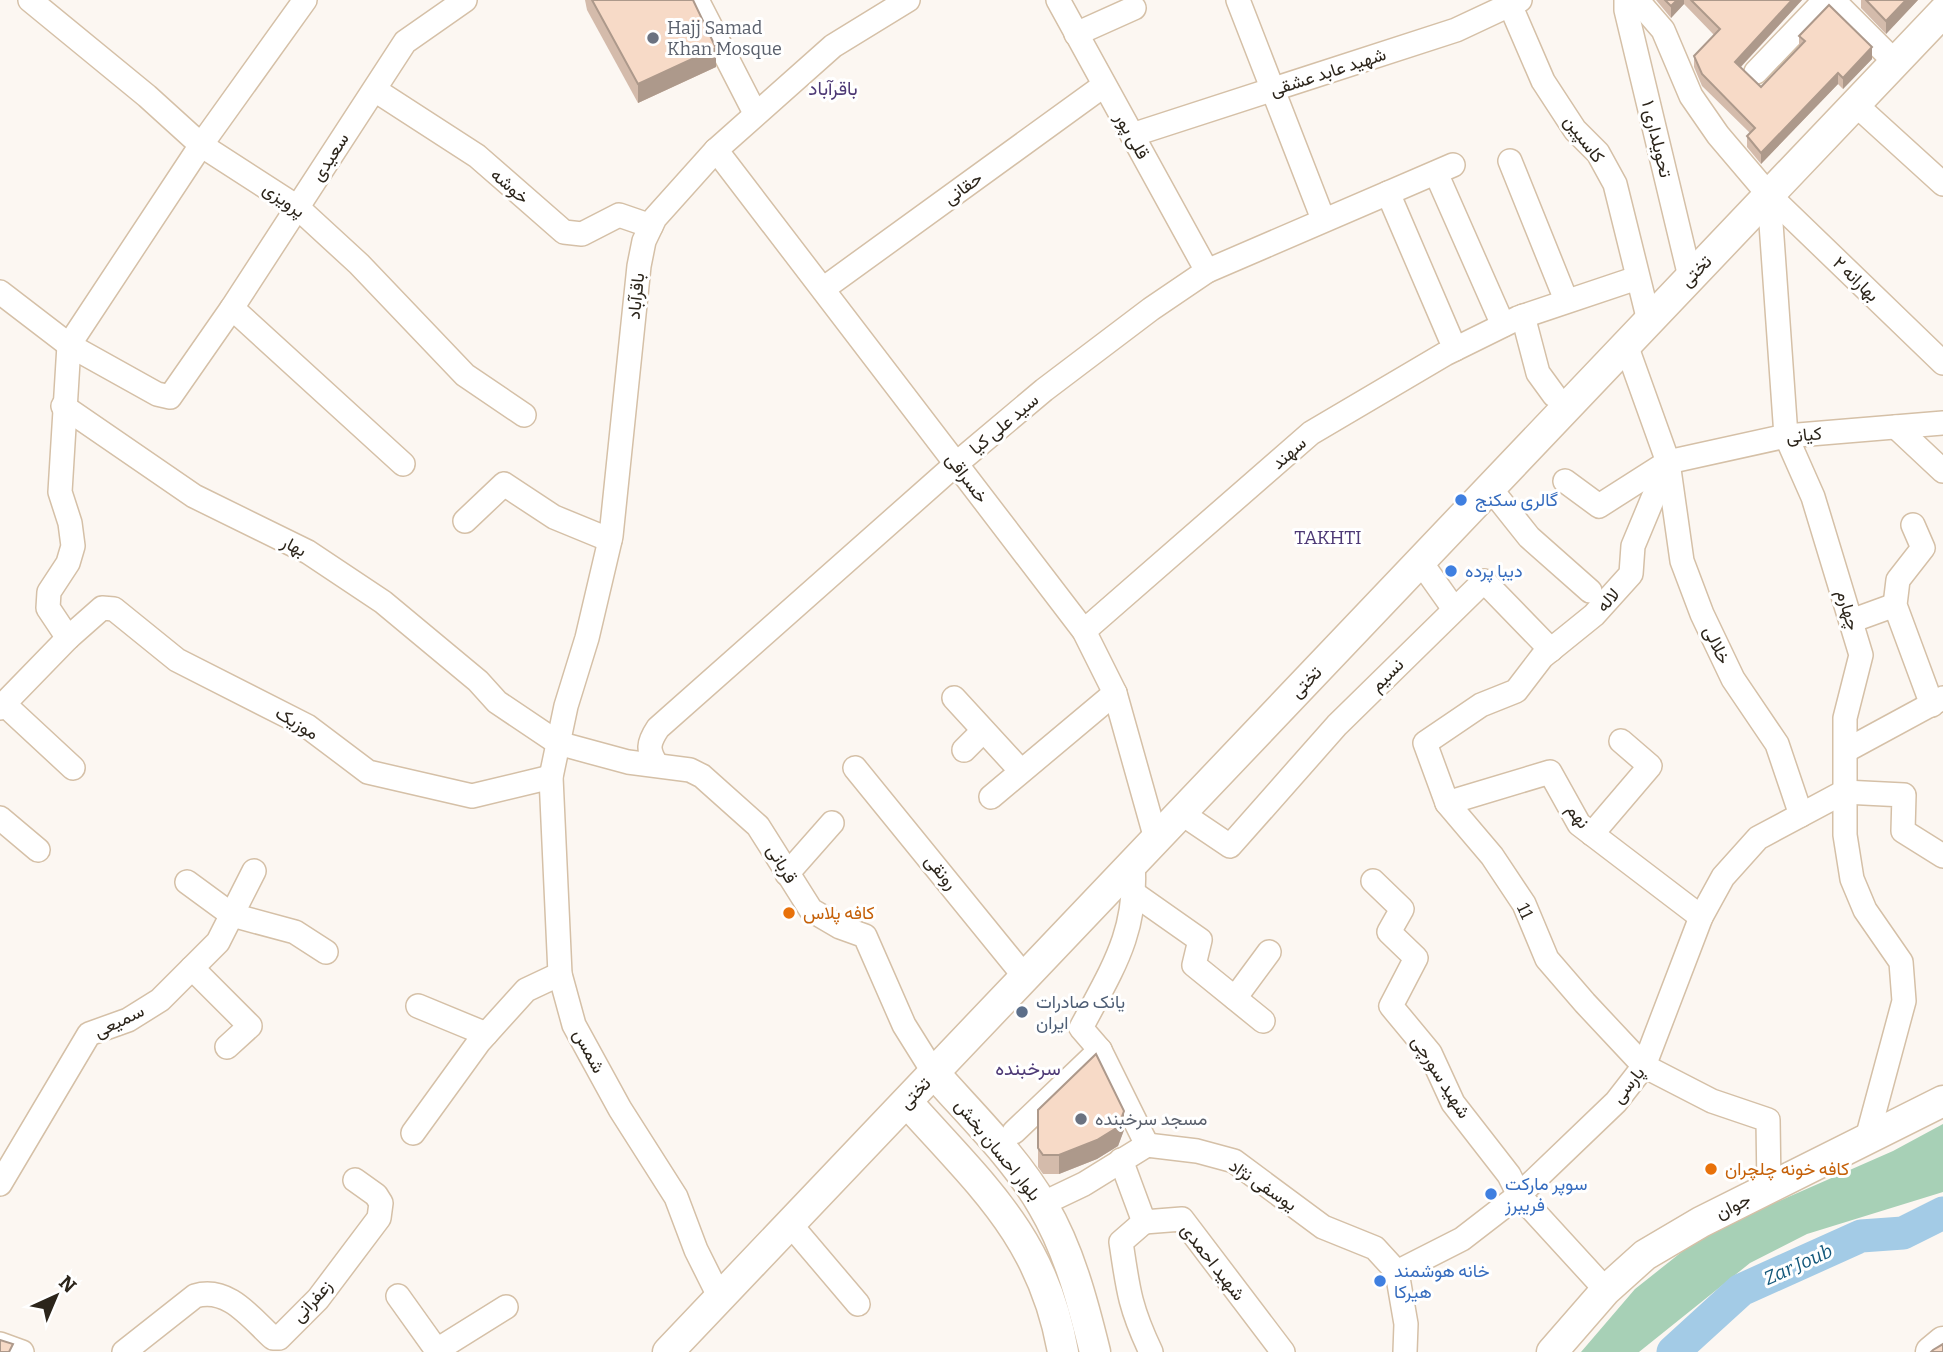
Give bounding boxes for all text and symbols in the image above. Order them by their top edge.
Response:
place label: Hajj Samad Khan Mosque [667,17,782,60]
marker: Hajj Samad Khan Mosque [645,30,661,46]
street label: شهید عابد عشقی [1267,43,1389,101]
district label: باقرآباد [808,77,858,100]
street label: تحویلداری ۱ [1637,98,1677,180]
street label: قلی پور [1109,108,1154,164]
street label: کاسپین [1558,111,1609,168]
street label: سعیدی [306,129,354,185]
street label: خوشه [486,163,534,209]
street label: حقانی [939,167,987,209]
street label: پرویزی [258,178,309,223]
street label: تختی [1676,250,1716,292]
street label: بهارانه ۲ [1828,252,1884,306]
street label: باقرآباد [623,272,649,320]
street label: سید علی کیا [965,389,1043,459]
street label: کیانی [1785,422,1823,448]
street label: سهند [1267,432,1311,474]
street label: خسراقی [941,449,993,507]
place label: گالری سکنج [1475,489,1558,512]
marker: گالری سکنج [1453,492,1469,508]
district label: TAKHTI [1294,526,1362,549]
street label: بهار [277,530,310,562]
place label: دیبا پرده [1465,560,1523,583]
marker: دیبا پرده [1443,563,1459,579]
street label: لاله [1592,583,1624,617]
street label: چهارم [1831,587,1865,633]
street label: خلالی [1699,622,1735,668]
street label: نسیم [1366,654,1409,697]
street label: تختی [1286,661,1326,703]
street label: موزیک [271,702,323,744]
street label: نهم [1561,799,1594,833]
street label: قربانی [762,841,802,887]
street label: رونقی [920,850,962,894]
street label: 11 [1512,900,1538,923]
place label: کافه پلاس [803,902,875,925]
marker: کافه پلاس [781,905,797,921]
place label: یانک صادرات ایران [1036,991,1125,1034]
street label: سمیعی [90,999,148,1043]
marker: یانک صادرات ایران [1014,1004,1030,1020]
street label: شمس [568,1025,610,1077]
street label: شهید سورچی [1406,1031,1475,1123]
district label: سرخبنده [995,1057,1061,1080]
street label: پارسی [1607,1062,1650,1109]
street label: تختی [895,1072,935,1114]
street label: بلوار احسان بخش [950,1095,1046,1205]
place label: مسجد سرخبنده [1095,1108,1207,1130]
marker: مسجد سرخبنده [1073,1111,1089,1127]
street label: یوسفی نژاد [1225,1154,1301,1216]
place label: کافه خونه چلچران [1725,1158,1849,1181]
marker: کافه خونه چلچران [1703,1161,1719,1177]
place label: سوپر مارکت فریبرز [1504,1173,1588,1216]
marker: سوپر مارکت فریبرز [1483,1186,1499,1202]
street label: جوان [1712,1188,1754,1224]
street label: شهید احمدی [1176,1219,1250,1305]
water label: Zar Joub [1760,1239,1836,1290]
place label: خانه هوشمند هیرکا [1394,1260,1490,1303]
north arrow [21,1261,91,1331]
text: N [54,1271,81,1298]
marker: خانه هوشمند هیرکا [1372,1273,1388,1289]
street label: زعفرانی [287,1275,337,1327]

